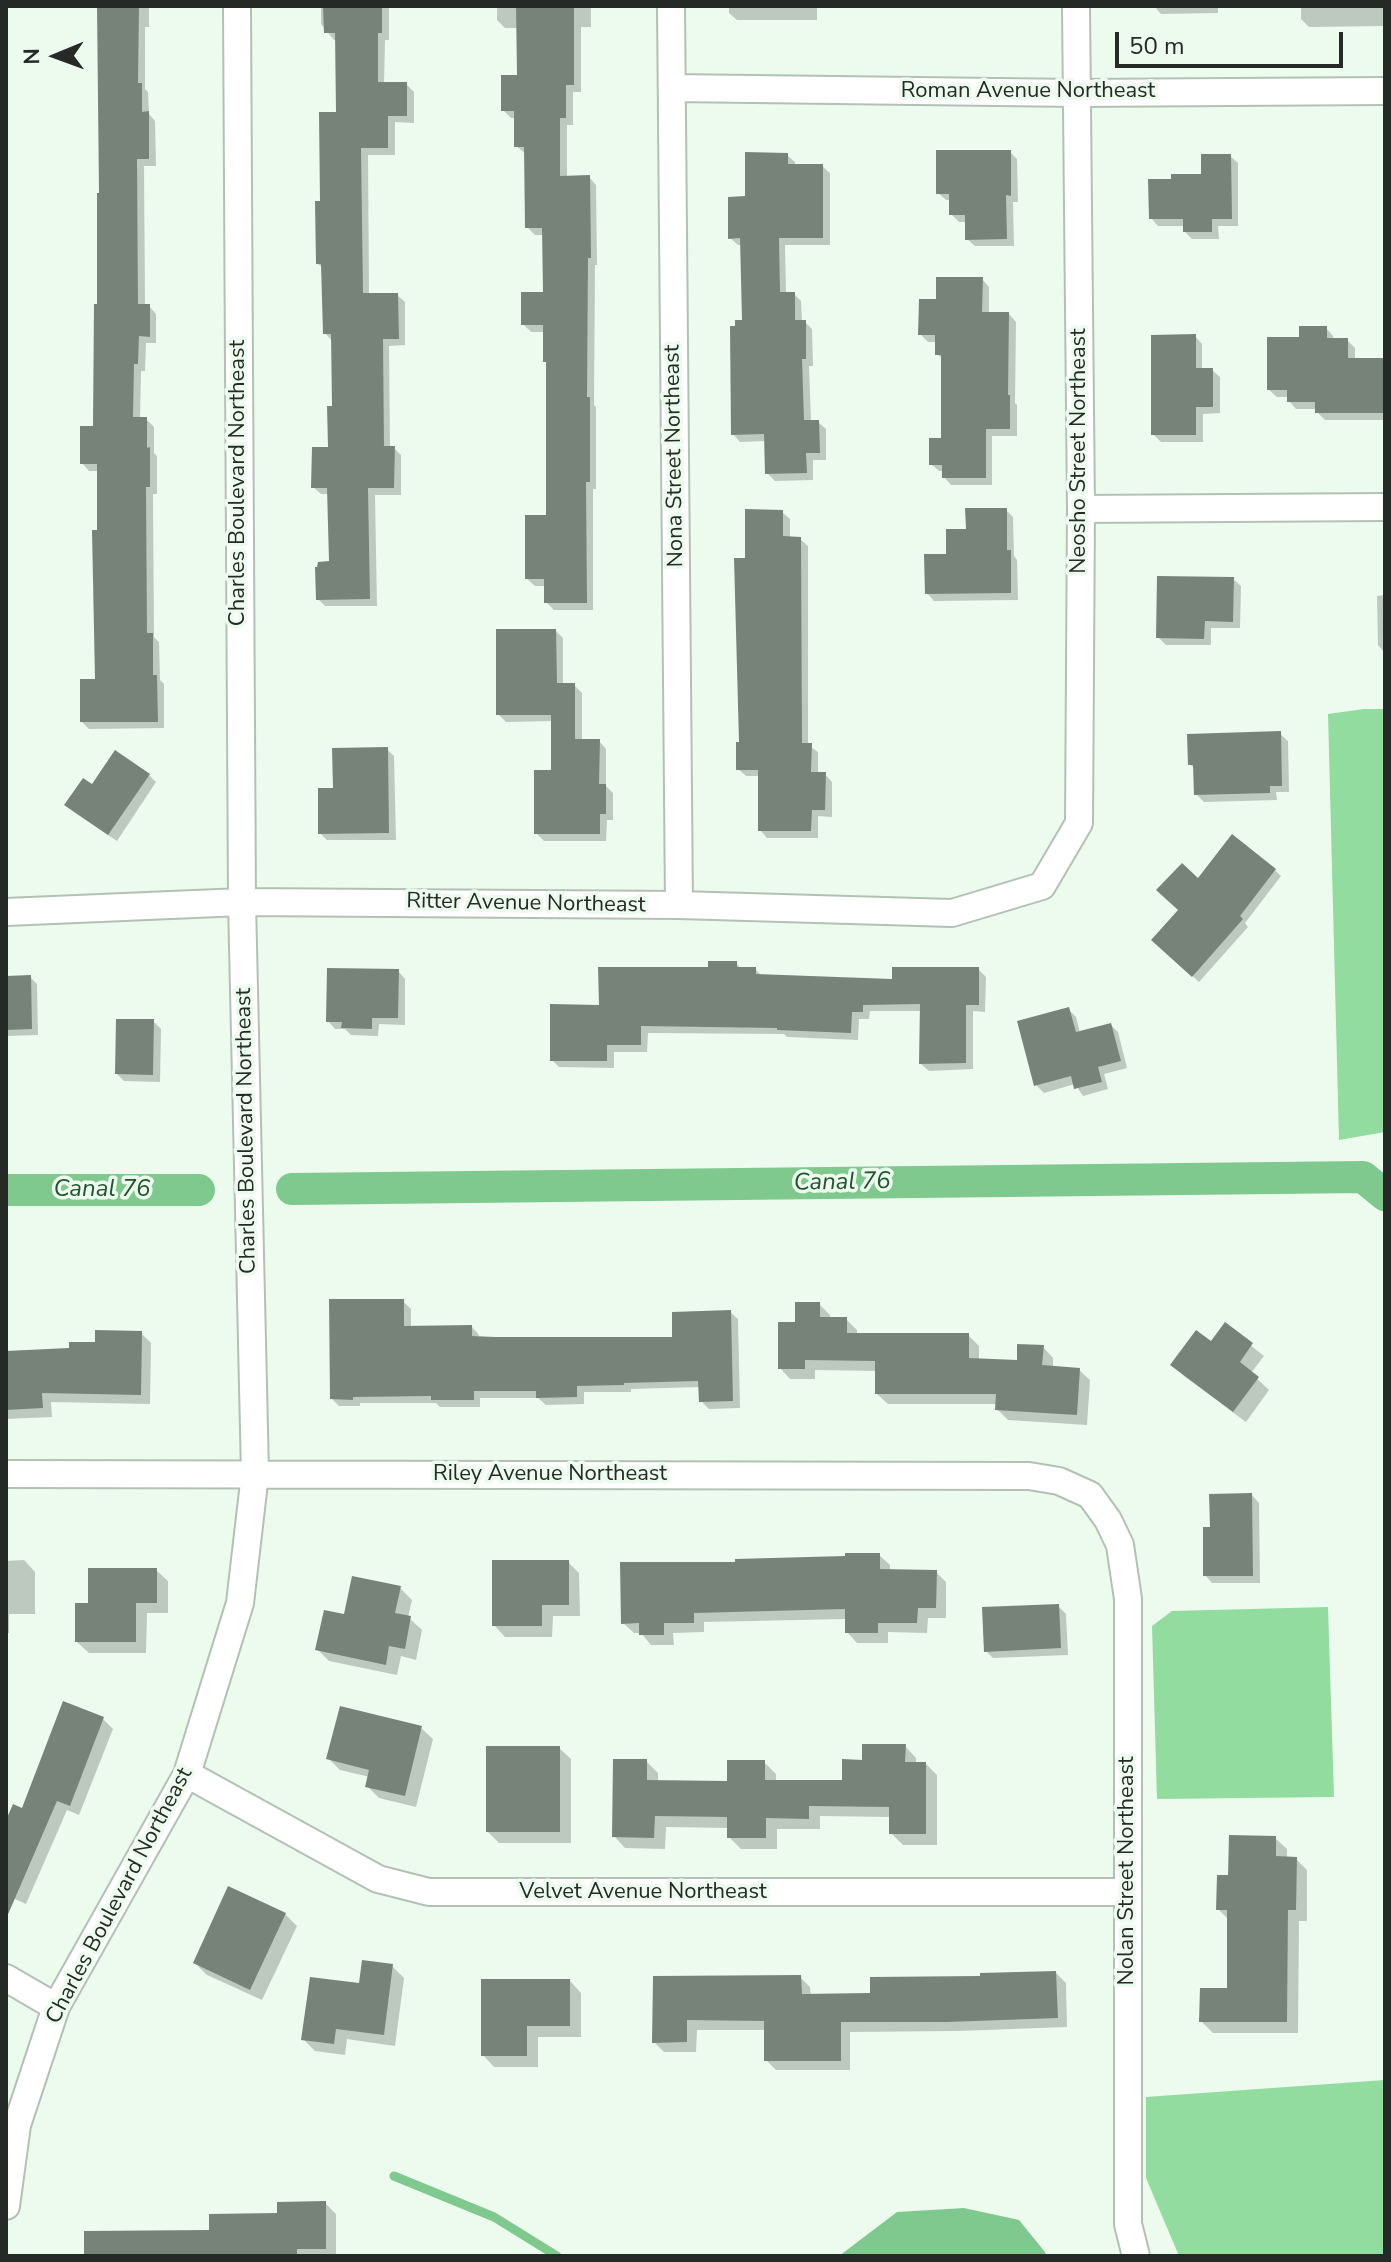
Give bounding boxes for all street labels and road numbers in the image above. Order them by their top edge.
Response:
street label: Roman Avenue Northeast [901,79,1155,105]
street label: Neosho Street Northeast [1067,328,1093,574]
street label: Charles Boulevard Northeast [226,340,252,626]
street label: Nona Street Northeast [660,344,690,568]
street label: Ritter Avenue Northeast [406,889,646,919]
street label: Charles Boulevard Northeast [231,988,263,1274]
street label: Riley Avenue Northeast [433,1462,667,1488]
street label: Nolan Street Northeast [1115,1756,1141,1986]
street label: Charles Boulevard Northeast [41,1763,199,2029]
street label: Velvet Avenue Northeast [519,1880,767,1906]

